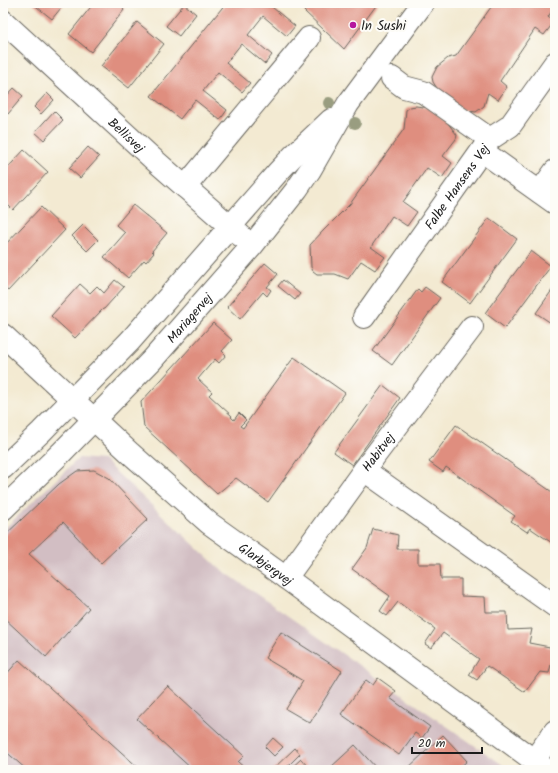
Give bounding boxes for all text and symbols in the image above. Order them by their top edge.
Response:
place label: In Sushi [361,16,407,37]
marker: In Sushi [348,20,358,30]
street label: Bellisvej [102,113,149,159]
street label: Falbe Hansens Vej [420,139,496,235]
street label: Mariagervej [162,288,219,349]
street label: Habitvej [357,428,401,477]
street label: Glarbjergvej [234,538,297,592]
scale bar [412,729,482,755]
text: 20 m [418,734,446,753]

